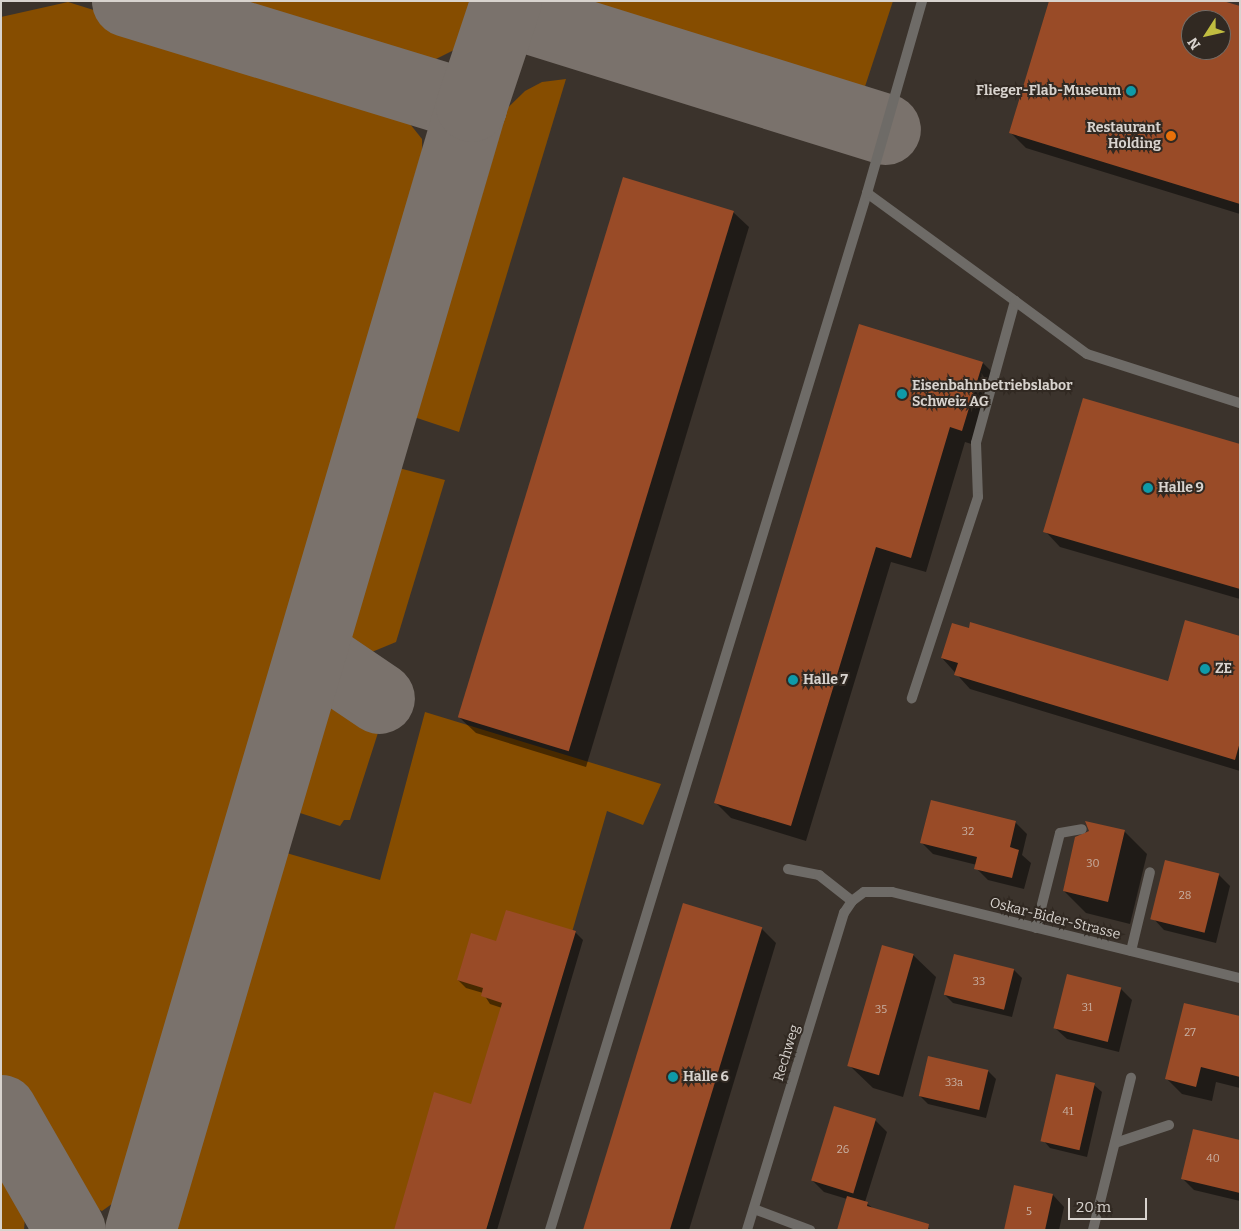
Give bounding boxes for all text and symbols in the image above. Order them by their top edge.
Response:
north arrow [1181,10,1231,60]
text: N [1184,34,1204,53]
place label: Flieger-Flab-Museum [976,83,1121,99]
marker: Flieger-Flab-Museum [1125,85,1137,97]
place label: Restaurant Holding [1087,120,1161,152]
marker: Restaurant Holding [1165,130,1177,142]
place label: Eisenbahnbetriebslabor Schweiz AG [912,378,1073,411]
marker: Eisenbahnbetriebslabor Schweiz AG [896,388,908,400]
place label: Halle 9 [1158,480,1204,496]
marker: Halle 9 [1142,482,1154,494]
place label: ZE [1215,661,1232,677]
marker: ZE [1199,663,1211,675]
place label: Halle 7 [803,672,848,688]
marker: Halle 7 [787,674,799,686]
house number: 32 [962,825,974,839]
house number: 30 [1086,857,1100,871]
house number: 28 [1179,889,1191,903]
street label: Oskar-Bider-Strasse [988,895,1122,943]
house number: 33 [973,975,985,989]
house number: 31 [1082,1001,1092,1015]
house number: 35 [875,1003,887,1017]
street label: Rechweg [770,1023,804,1083]
house number: 27 [1184,1026,1196,1040]
place label: Halle 6 [683,1069,729,1085]
marker: Halle 6 [667,1071,679,1083]
house number: 33a [945,1076,963,1090]
house number: 41 [1063,1105,1073,1119]
house number: 26 [837,1143,849,1157]
house number: 40 [1206,1152,1220,1166]
scale bar [1071,1188,1150,1220]
text: 20 m [1076,1198,1111,1216]
house number: 5 [1026,1205,1032,1219]

